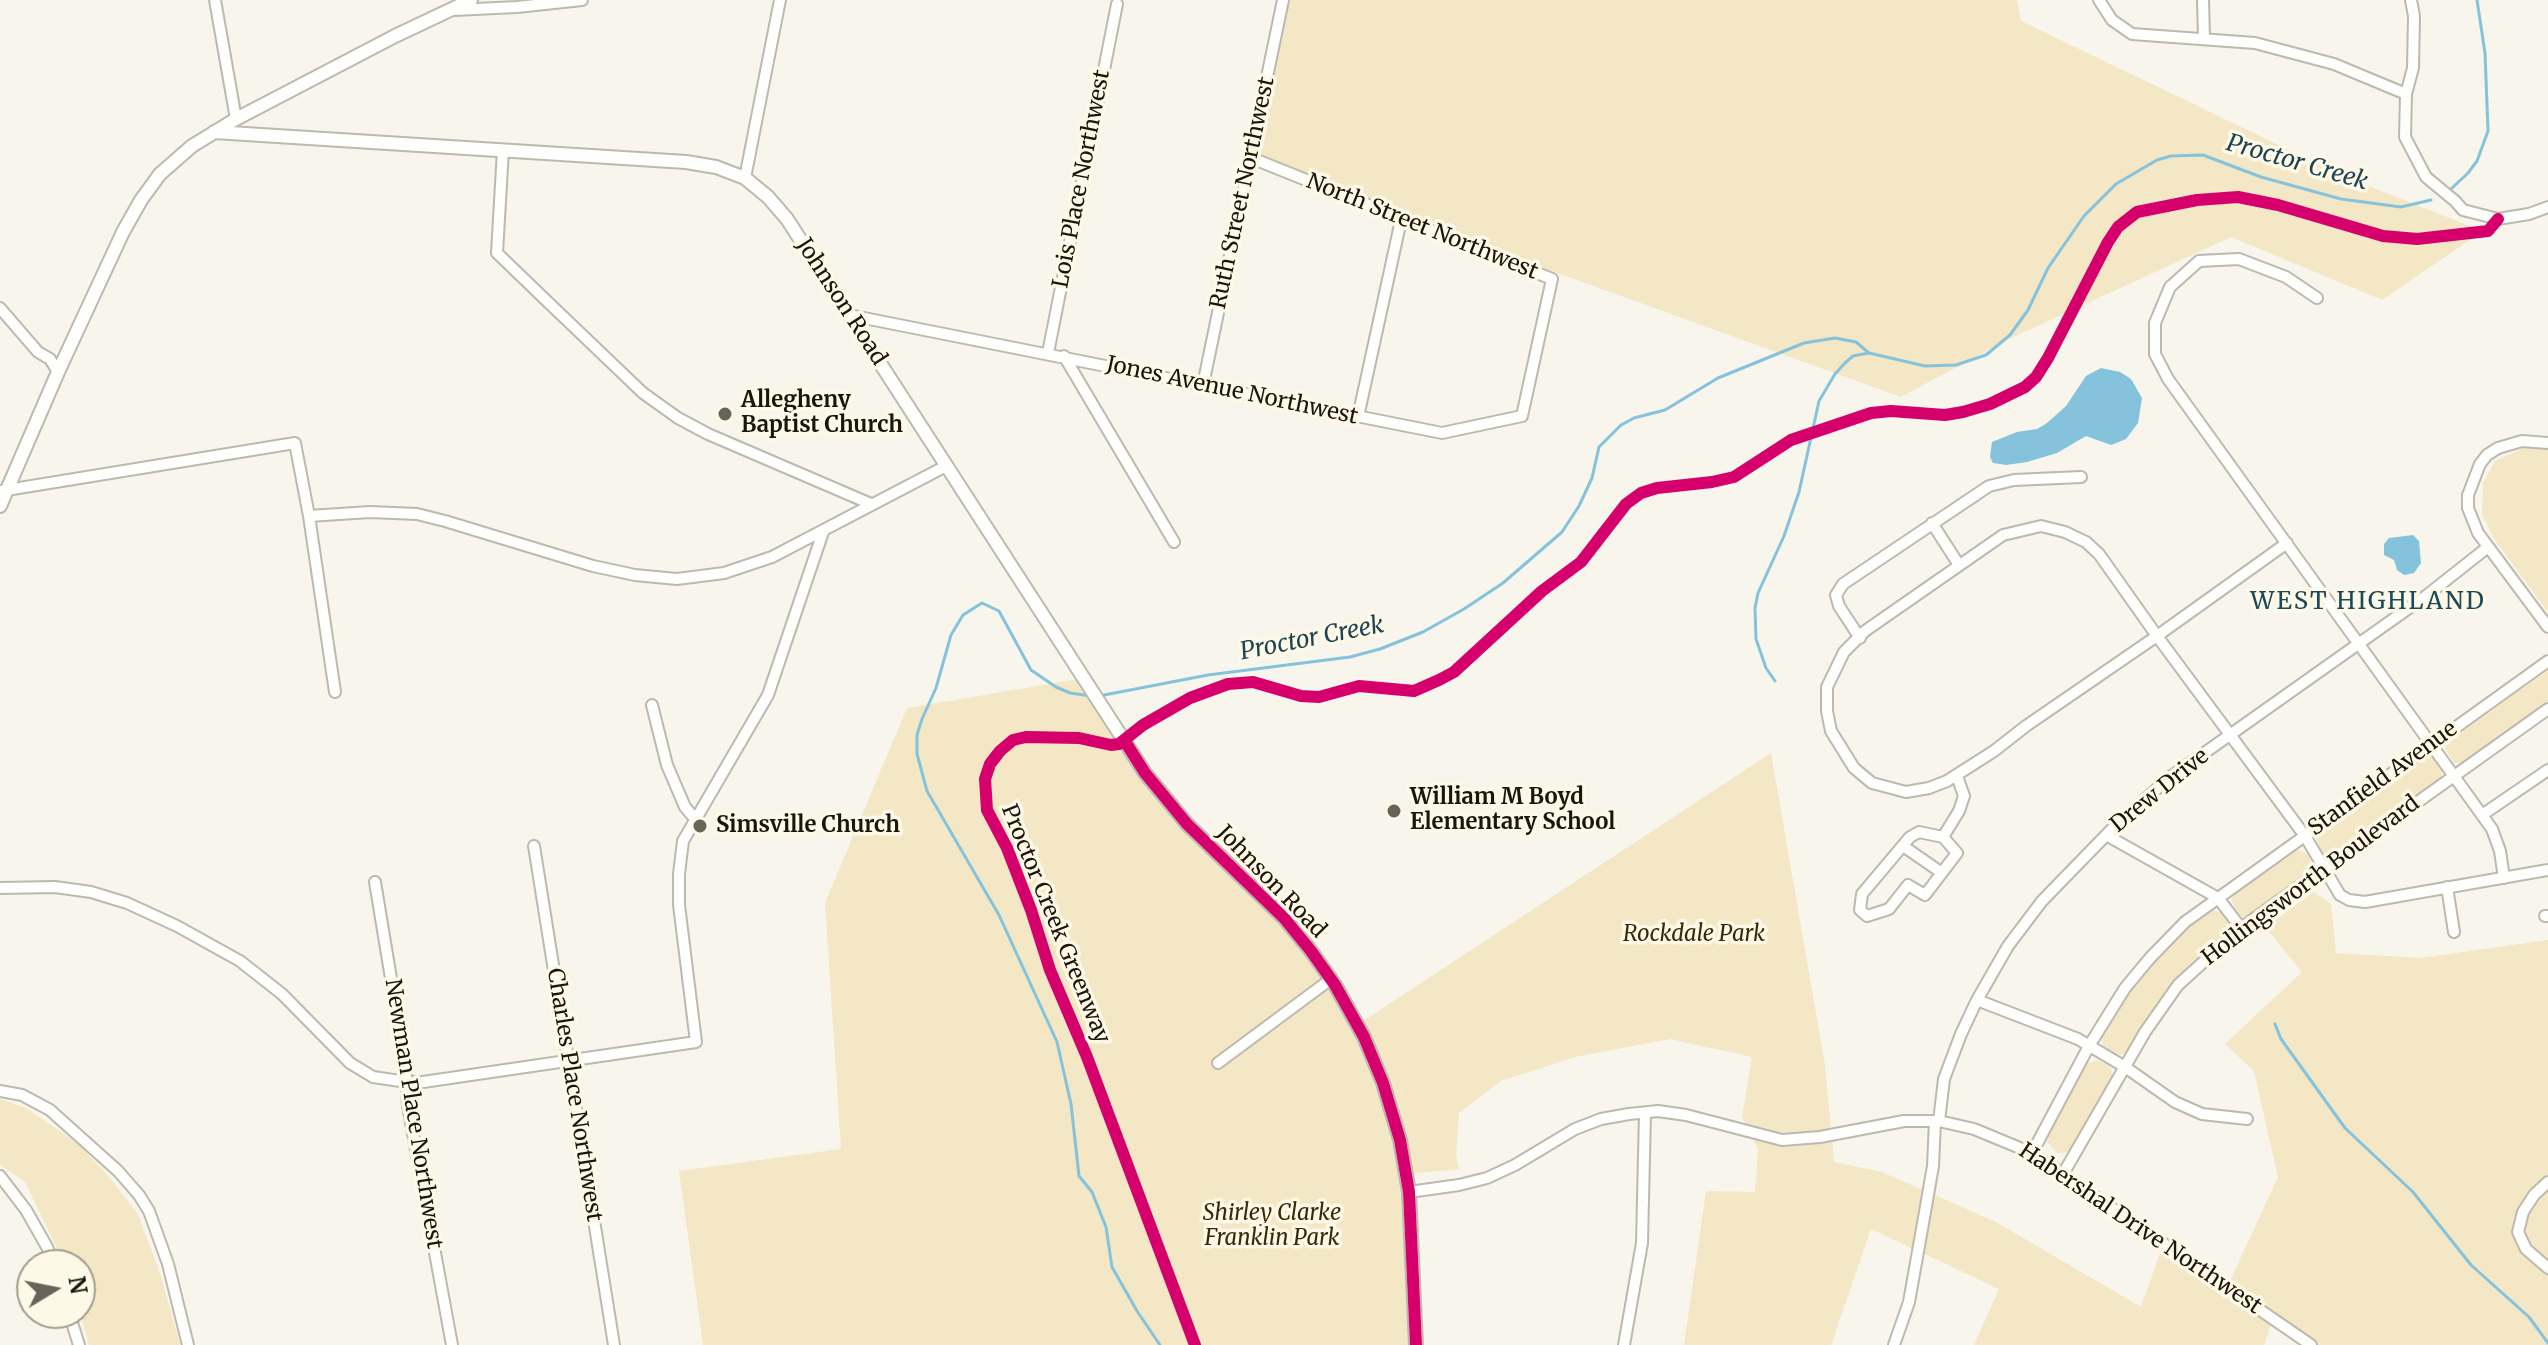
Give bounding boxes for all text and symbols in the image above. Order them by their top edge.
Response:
street label: Lois Place Northwest [1048,68,1116,290]
street label: Ruth Street Northwest [1206,75,1280,311]
water label: Proctor Creek [2223,129,2371,197]
street label: North Street Northwest [1302,168,1542,286]
street label: Johnson Road [790,234,892,370]
street label: Jones Avenue Northwest [1104,351,1360,431]
place label: Allegheny Baptist Church [741,388,903,440]
marker: Allegheny Baptist Church [716,405,734,423]
district label: WEST HIGHLAND [2250,588,2486,616]
water label: Proctor Creek [1238,611,1386,667]
street label: Stanfield Avenue [2303,716,2463,842]
street label: Drew Drive [2106,743,2214,839]
place label: William M Boyd Elementary School [1410,785,1615,836]
street label: Hollingsworth Boulevard [2197,791,2425,971]
street label: Proctor Creek Greenway [995,801,1115,1047]
marker: William M Boyd Elementary School [1385,802,1403,820]
place label: Simsville Church [716,813,900,839]
marker: Simsville Church [691,817,709,835]
street label: Johnson Road [1211,820,1331,944]
park label: Rockdale Park [1623,922,1765,948]
street label: Charles Place Northwest [541,966,607,1224]
street label: Newman Place Northwest [379,977,447,1251]
street label: Habershal Drive Northwest [2014,1138,2266,1320]
park label: Shirley Clarke Franklin Park [1203,1201,1341,1252]
north arrow [16,1249,96,1329]
text: N [62,1274,93,1296]

